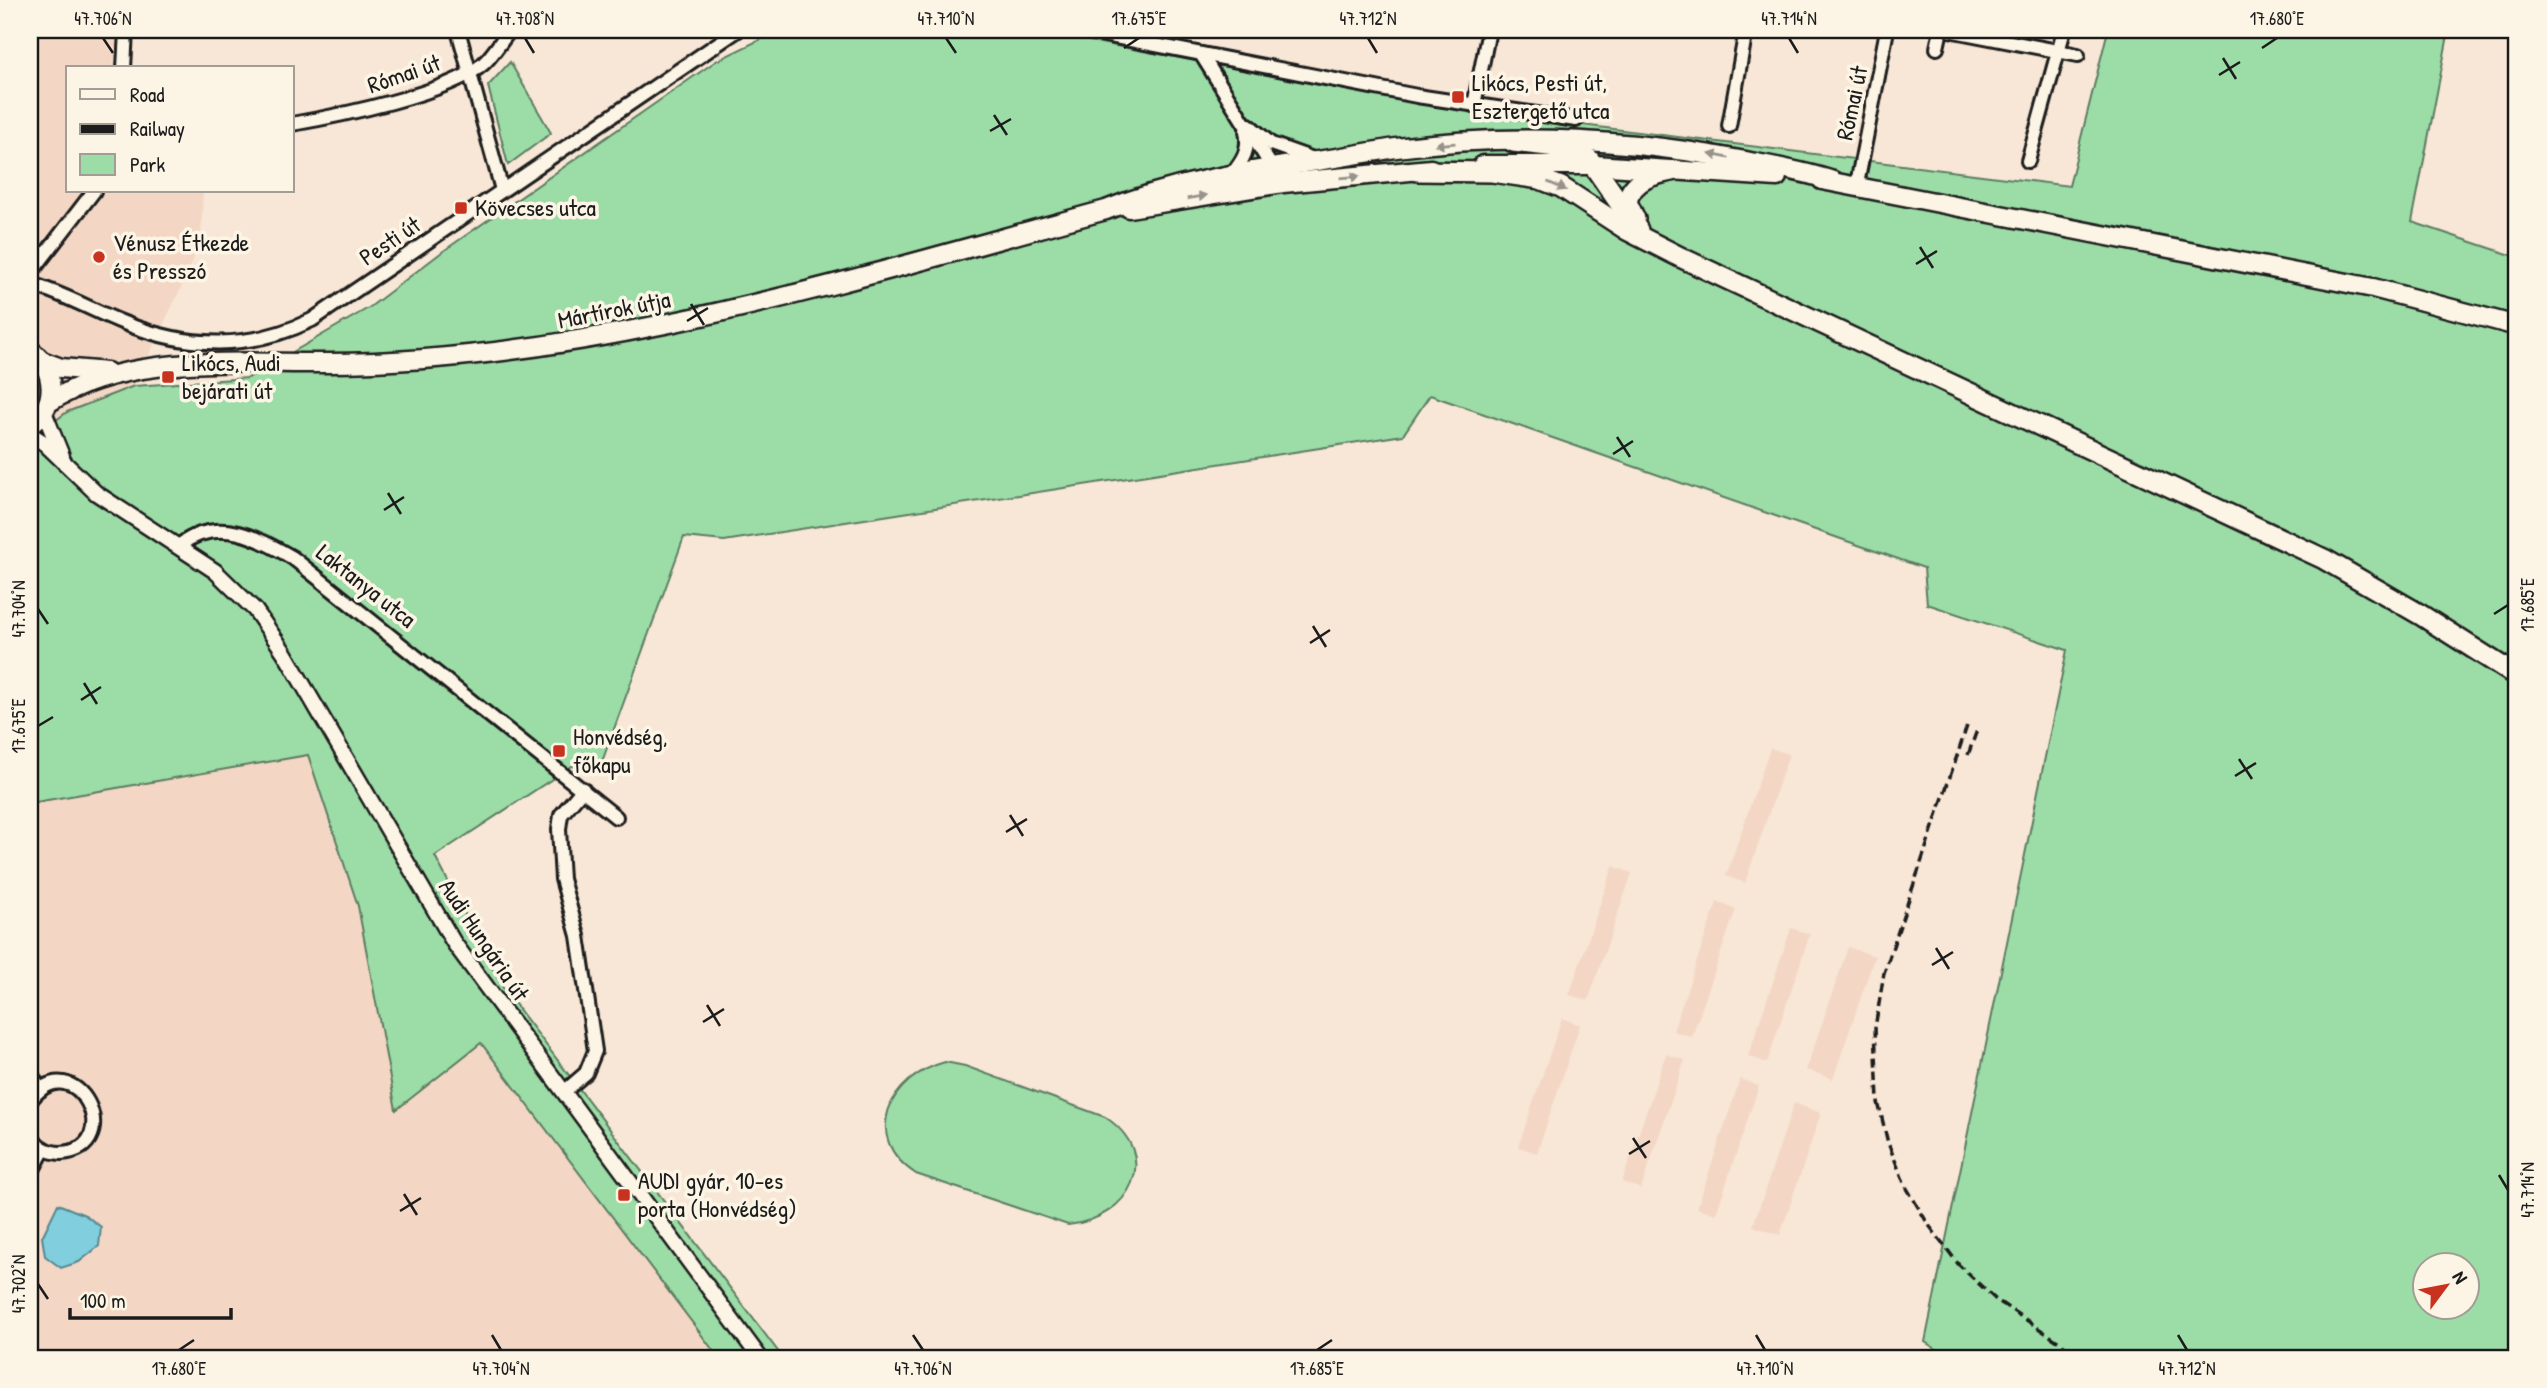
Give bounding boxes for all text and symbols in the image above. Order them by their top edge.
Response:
text: 47.706°N [74,6,132,31]
text: 47.708°N [496,6,554,31]
text: 47.710°N [918,6,974,31]
text: 17.675°E [1111,6,1167,31]
text: 47.712°N [1339,6,1397,31]
text: 47.714°N [1761,6,1817,31]
text: 17.680°E [2250,6,2304,31]
street label: Római út [363,45,445,100]
street label: Római út [1828,62,1875,143]
legend [66,66,294,192]
place label: Likócs, Pesti út, Esztergető utca [1472,66,1609,126]
text: Road [130,80,164,109]
marker: Likócs, Pesti út, Esztergető utca [1450,89,1466,105]
text: Railway [130,114,185,143]
one-way arrow [1434,139,1456,150]
text: Park [130,150,165,179]
one-way arrow [1708,150,1730,161]
one-way arrow [1339,171,1361,182]
one-way arrow [1546,181,1567,192]
place label: Kövecses utca [475,191,596,223]
one-way arrow [1187,191,1209,202]
marker: Kövecses utca [453,200,469,216]
street label: Pesti út [353,208,427,272]
place label: Vénusz Étkezde és Presszó [113,226,250,286]
marker: Vénusz Étkezde és Presszó [91,249,107,265]
street label: Mártírok útja [555,282,673,336]
place label: Likócs, Audi bejárati út [182,346,281,406]
marker: Likócs, Audi bejárati út [160,369,176,385]
street label: Laktanya utca [310,536,423,634]
text: 17.685°E [2515,578,2540,632]
text: 47.704°N [6,581,31,638]
text: 17.675°E [6,698,31,754]
place label: Honvédség, főkapu [573,720,668,780]
marker: Honvédség, főkapu [551,743,567,759]
street label: Audi Hungária út [432,872,538,1007]
text: 47.714°N [2515,1162,2540,1218]
place label: AUDI gyár, 10-es porta (Honvédség) [638,1164,797,1224]
marker: AUDI gyár, 10-es porta (Honvédség) [616,1187,632,1203]
north arrow [2410,1252,2480,1322]
text: 47.702°N [6,1255,31,1313]
text: N [2447,1266,2474,1288]
scale bar [70,1276,231,1320]
text: 100 m [80,1286,126,1315]
text: 17.680°E [152,1356,206,1381]
text: 47.704°N [473,1356,530,1381]
text: 47.706°N [894,1356,952,1381]
text: 17.685°E [1290,1356,1344,1381]
text: 47.710°N [1737,1356,1793,1381]
text: 47.712°N [2158,1356,2216,1381]

